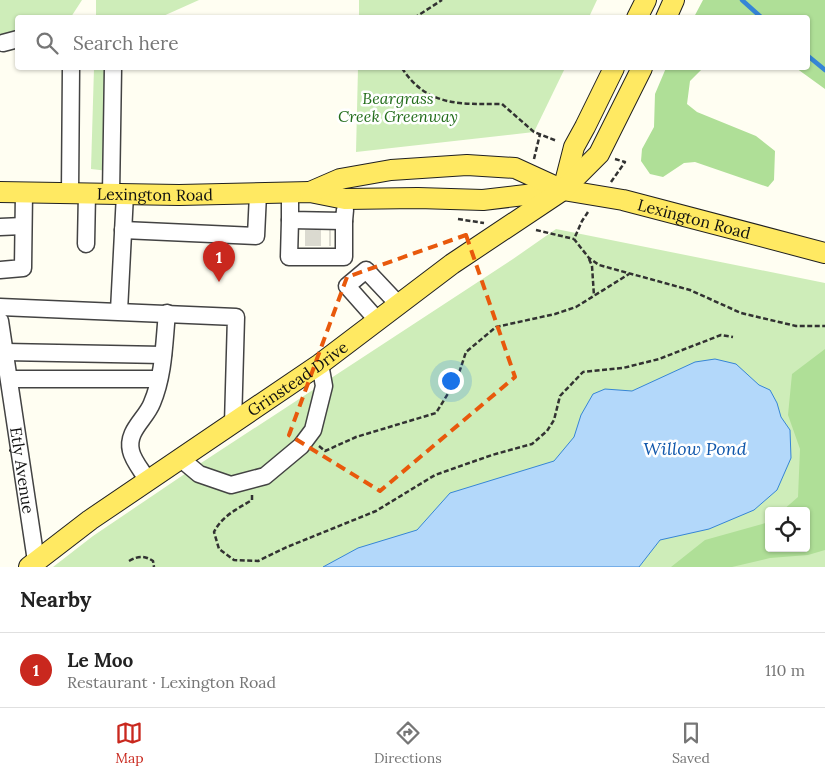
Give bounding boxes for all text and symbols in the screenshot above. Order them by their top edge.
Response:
search box [15,15,810,70]
icon: search [33,29,61,57]
text: Search here [73,31,179,55]
park label: Beargrass Creek Greenway [338,88,458,126]
street label: Lexington Road [97,184,214,205]
street label: Lexington Road [636,194,753,243]
pin: 1 [203,241,235,282]
street label: Grinstead Drive [243,337,352,420]
your location [438,368,464,394]
street label: Etly Avenue [6,426,39,515]
water label: Willow Pond [643,437,747,460]
map controls [765,507,810,552]
button: locate [765,507,810,552]
text: Nearby [20,586,91,613]
text: Le Moo [67,648,133,672]
text: 1 [33,660,39,680]
text: 110 m [765,660,805,680]
text: Restaurant · Lexington Road [67,672,276,692]
tab: Map [115,719,144,767]
tab: Directions [374,719,442,767]
tab: Saved [672,719,710,767]

